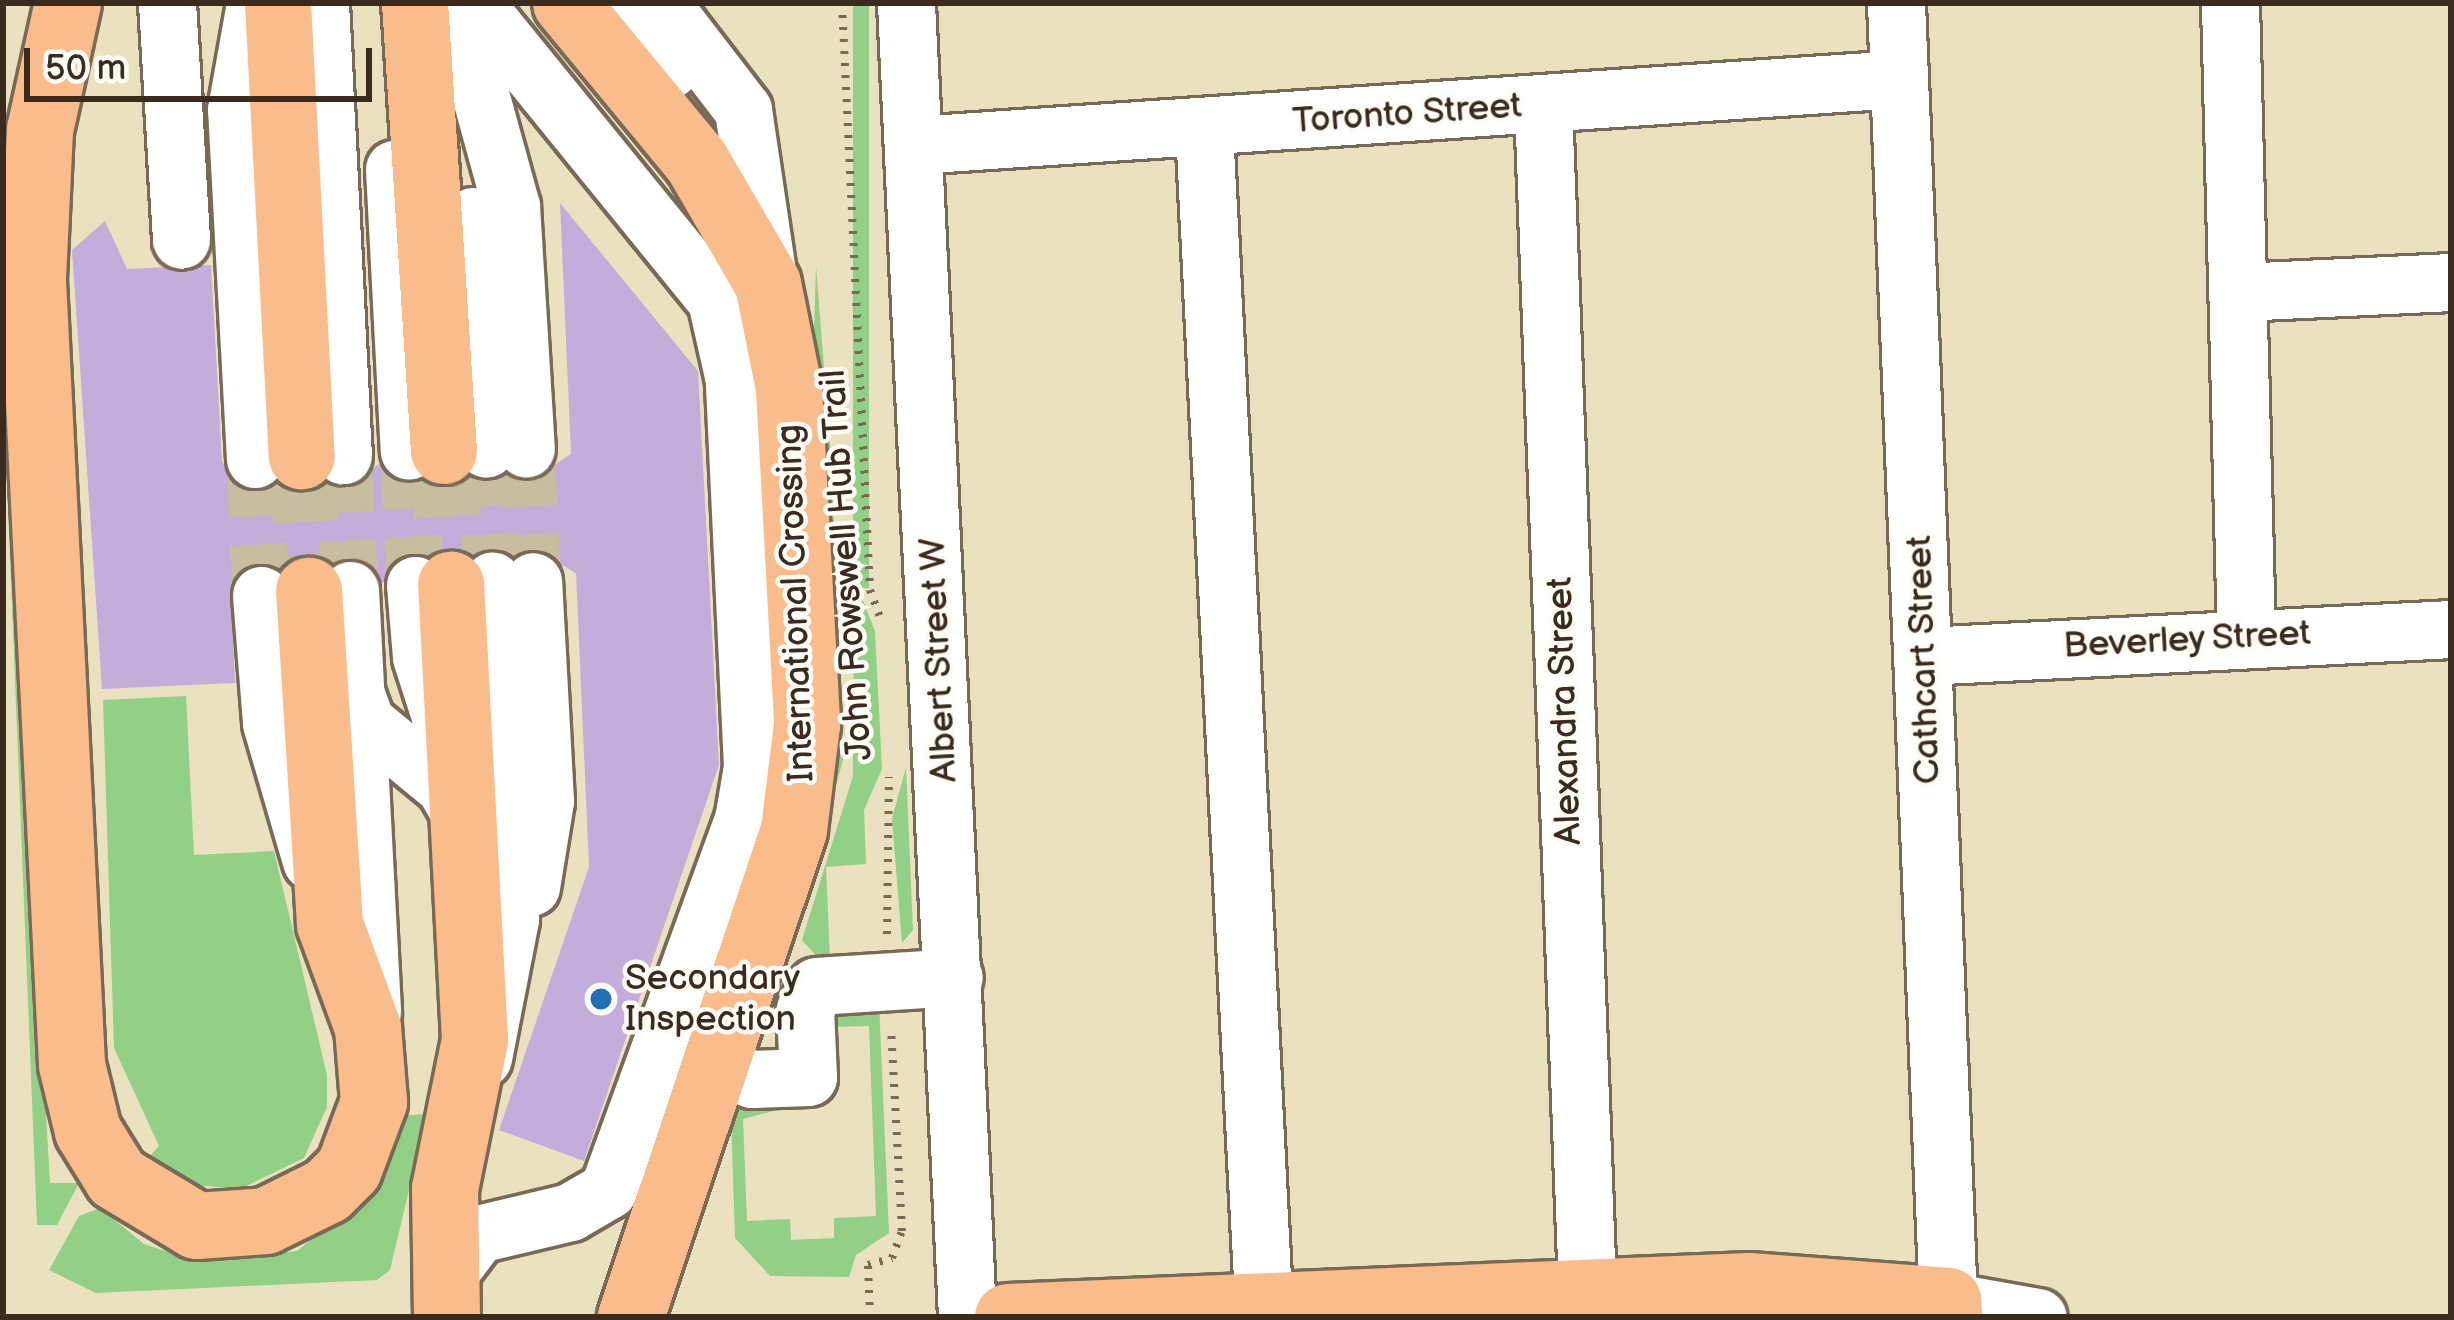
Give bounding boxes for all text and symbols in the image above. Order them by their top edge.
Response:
scale bar [30,24,378,98]
text: 50 m [45,47,126,90]
street label: Toronto Street [1291,84,1523,144]
street label: John Rowswell Hub Trail [812,368,882,762]
street label: International Crossing [768,423,824,783]
street label: Albert Street W [911,535,967,785]
street label: Cathcart Street [1898,535,1950,785]
street label: Alexandra Street [1539,576,1591,846]
street label: Beverley Street [2061,612,2313,668]
place label: Secondary Inspection [625,956,800,1041]
marker: Secondary Inspection [588,986,614,1012]

